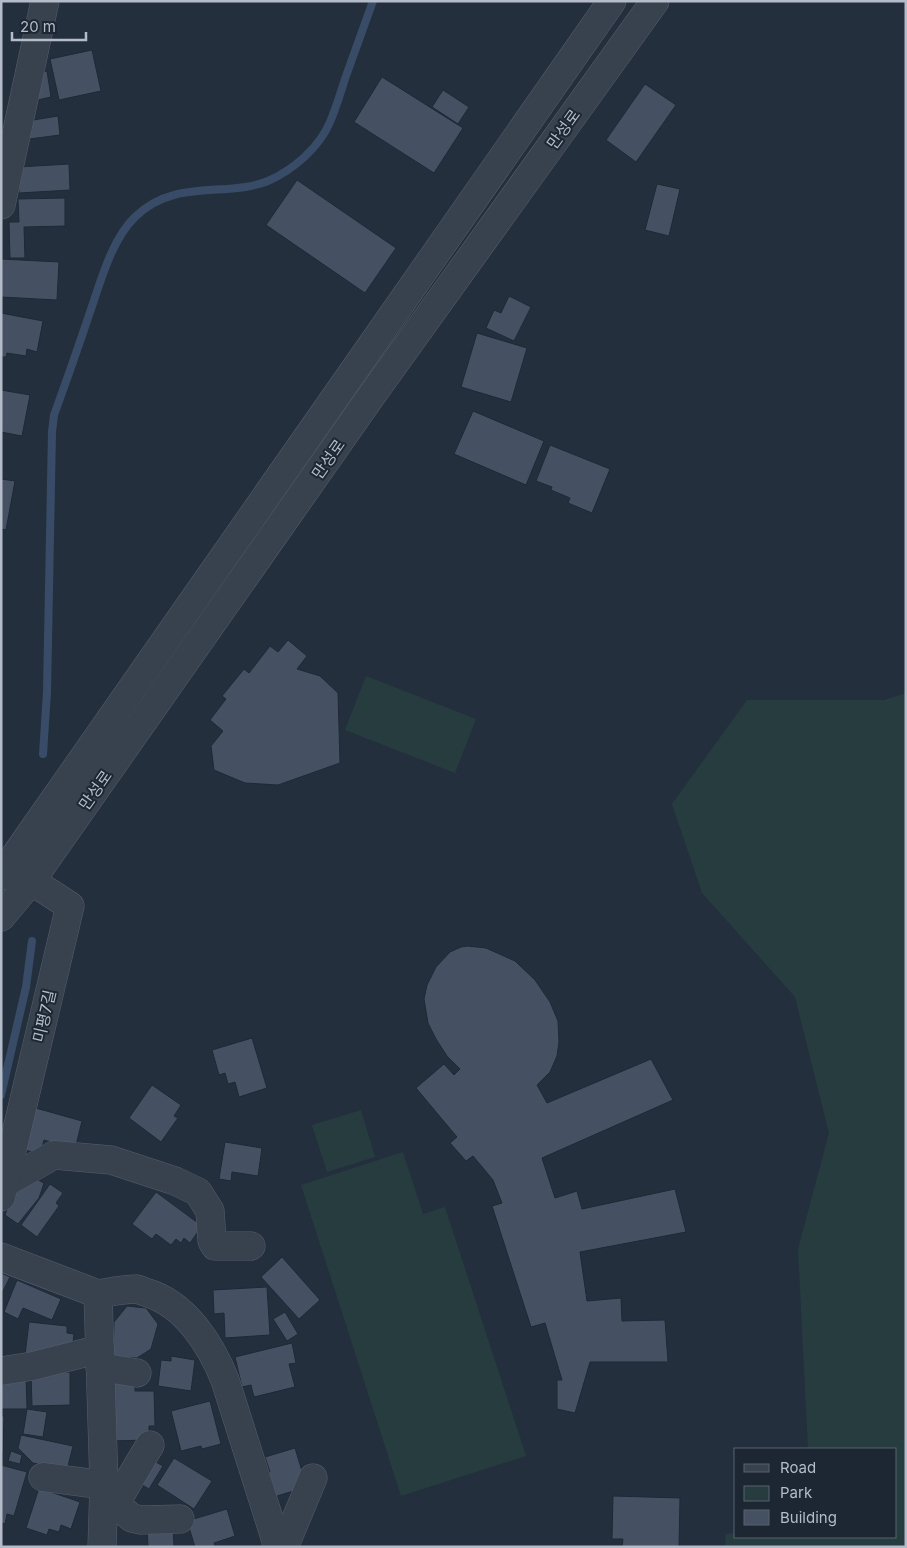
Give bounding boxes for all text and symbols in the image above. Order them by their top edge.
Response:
scale bar [12,10,86,42]
text: 20 m [20,17,56,36]
street label: 만성로 [542,105,584,153]
street label: 만성로 [307,435,349,483]
street label: 만성로 [74,766,116,814]
street label: 미평7길 [28,988,60,1044]
legend [734,1448,897,1538]
text: Road [780,1458,816,1477]
text: Park [780,1483,813,1502]
text: Building [780,1508,837,1527]

